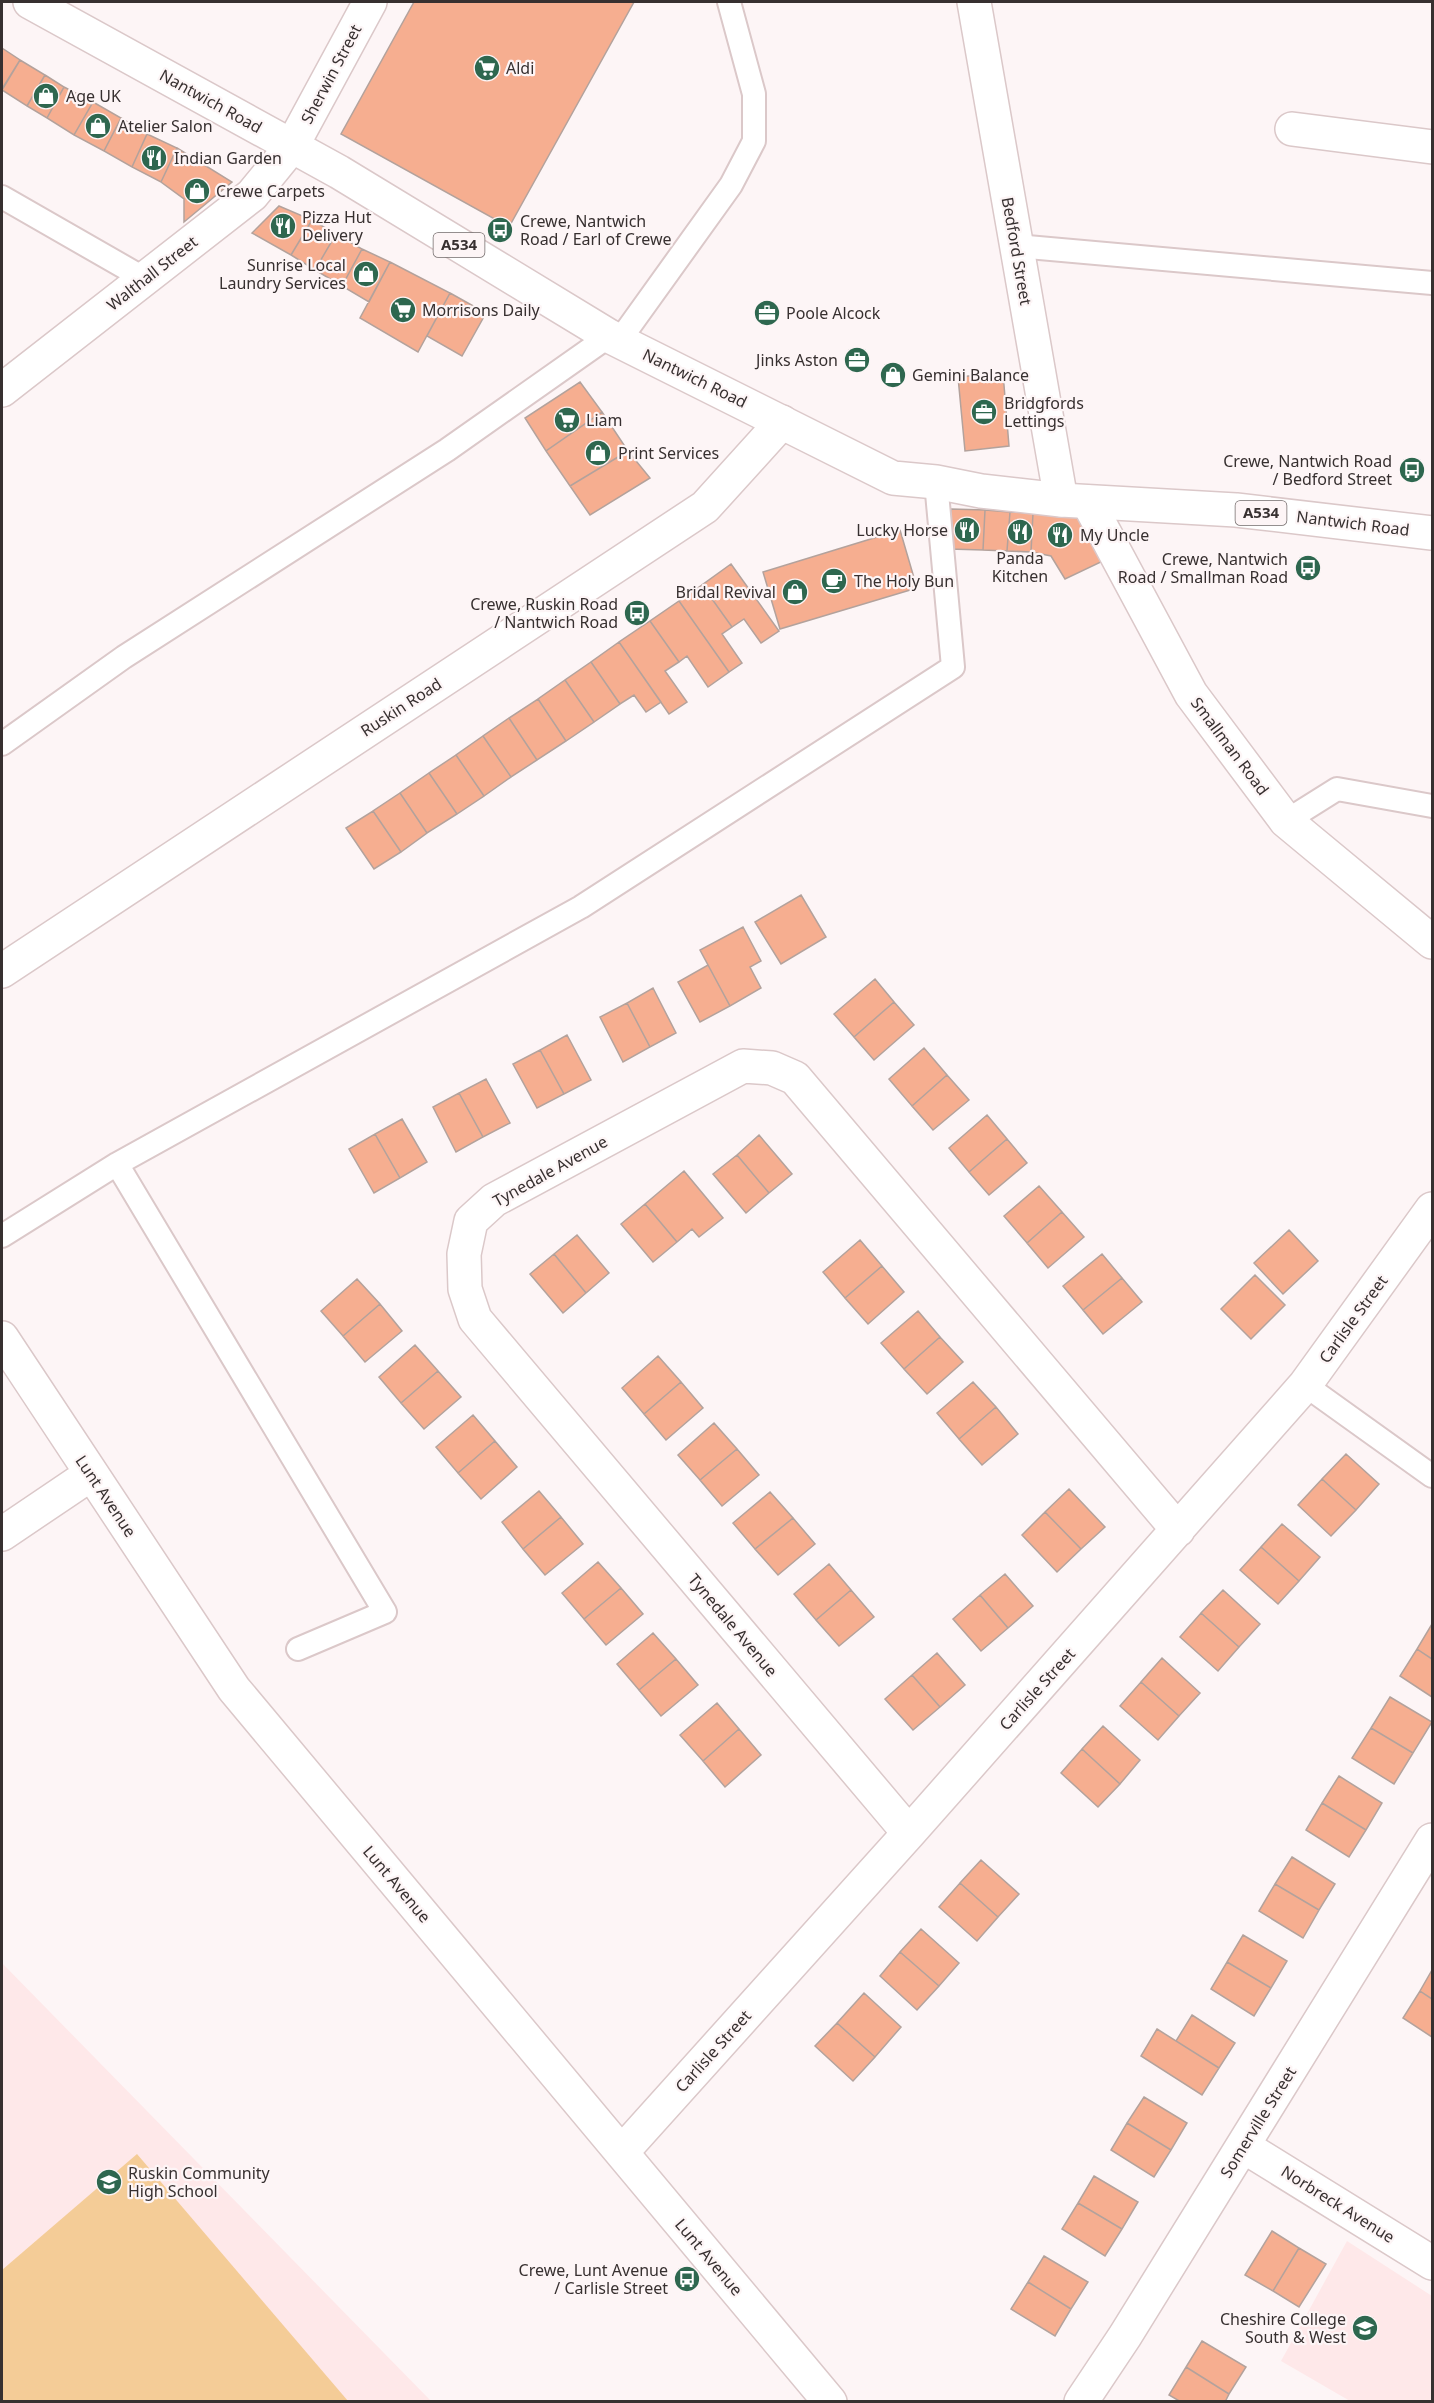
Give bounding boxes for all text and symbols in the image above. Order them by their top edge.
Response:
street label: Sherwin Street [296,20,367,128]
supermarket icon: Aldi [472,53,502,83]
place label: Aldi [506,57,534,79]
street label: Nantwich Road [156,64,266,138]
shop icon: Age UK [31,81,61,111]
place label: Age UK [66,85,121,107]
shop icon: Atelier Salon [83,111,113,141]
place label: Atelier Salon [118,115,213,137]
restaurant icon: Indian Garden [139,143,169,173]
place label: Indian Garden [174,147,282,169]
shop icon: Crewe Carpets [182,176,212,206]
place label: Crewe Carpets [216,180,325,202]
street label: Bedford Street [997,195,1037,307]
place label: Pizza Hut Delivery [302,206,372,246]
place label: Crewe, Nantwich Road / Earl of Crewe [520,210,672,250]
restaurant icon: Pizza Hut Delivery [268,211,298,241]
bus stop icon: Crewe, Nantwich Road / Earl of Crewe [485,215,515,245]
street label: Walthall Street [102,231,202,315]
road number: A534 [434,233,484,257]
place label: Sunrise Local Laundry Services [219,254,346,294]
shop icon: Sunrise Local Laundry Services [351,259,381,289]
supermarket icon: Morrisons Daily [388,295,418,325]
office icon: Poole Alcock [752,298,782,328]
place label: Morrisons Daily [422,299,541,321]
place label: Poole Alcock [786,302,881,324]
street label: Nantwich Road [639,343,751,413]
office icon: Jinks Aston [842,345,872,375]
place label: Jinks Aston [754,349,838,371]
shop icon: Gemini Balance [878,360,908,390]
place label: Gemini Balance [912,364,1029,386]
place label: Bridgfords Lettings [1004,392,1084,432]
office icon: Bridgfords Lettings [969,397,999,427]
supermarket icon: Liam [552,405,582,435]
place label: Liam [586,409,622,431]
shop icon: Print Services [583,438,613,468]
place label: Print Services [618,442,719,464]
place label: Crewe, Nantwich Road / Bedford Street [1223,450,1392,490]
bus stop icon: Crewe, Nantwich Road / Bedford Street [1397,455,1427,485]
road number: A534 [1236,501,1286,525]
street label: Nantwich Road [1295,505,1411,541]
restaurant icon: Lucky Horse [952,515,982,545]
restaurant icon: Panda Kitchen [1005,517,1035,547]
place label: Lucky Horse [856,519,948,541]
restaurant icon: My Uncle [1045,520,1075,550]
place label: My Uncle [1080,524,1149,546]
place label: Panda Kitchen [992,547,1048,587]
place label: Crewe, Nantwich Road / Smallman Road [1118,548,1288,588]
bus stop icon: Crewe, Nantwich Road / Smallman Road [1293,553,1323,583]
cafe icon: The Holy Bun [819,566,849,596]
place label: The Holy Bun [854,570,954,592]
shop icon: Bridal Revival [780,577,810,607]
place label: Bridal Revival [676,581,776,603]
place label: Crewe, Ruskin Road / Nantwich Road [470,593,618,633]
bus stop icon: Crewe, Ruskin Road / Nantwich Road [622,598,652,628]
street label: Ruskin Road [356,673,446,741]
street label: Smallman Road [1186,692,1274,800]
street label: Tynedale Avenue [489,1130,611,1212]
street label: Carlisle Street [1314,1270,1392,1367]
street label: Lunt Avenue [71,1451,141,1541]
street label: Tynedale Avenue [683,1569,783,1681]
street label: Carlisle Street [994,1643,1080,1735]
street label: Lunt Avenue [358,1841,436,1927]
street label: Carlisle Street [670,2005,756,2097]
street label: Somerville Street [1215,2062,1301,2182]
street label: Norbreck Avenue [1277,2160,1399,2248]
place label: Ruskin Community High School [128,2162,271,2202]
school or university icon: Ruskin Community High School [94,2167,124,2197]
street label: Lunt Avenue [670,2214,748,2300]
place label: Crewe, Lunt Avenue / Carlisle Street [519,2259,668,2299]
bus stop icon: Crewe, Lunt Avenue / Carlisle Street [672,2264,702,2294]
place label: Cheshire College South & West [1220,2308,1346,2348]
school or university icon: Cheshire College South & West [1350,2313,1380,2343]

